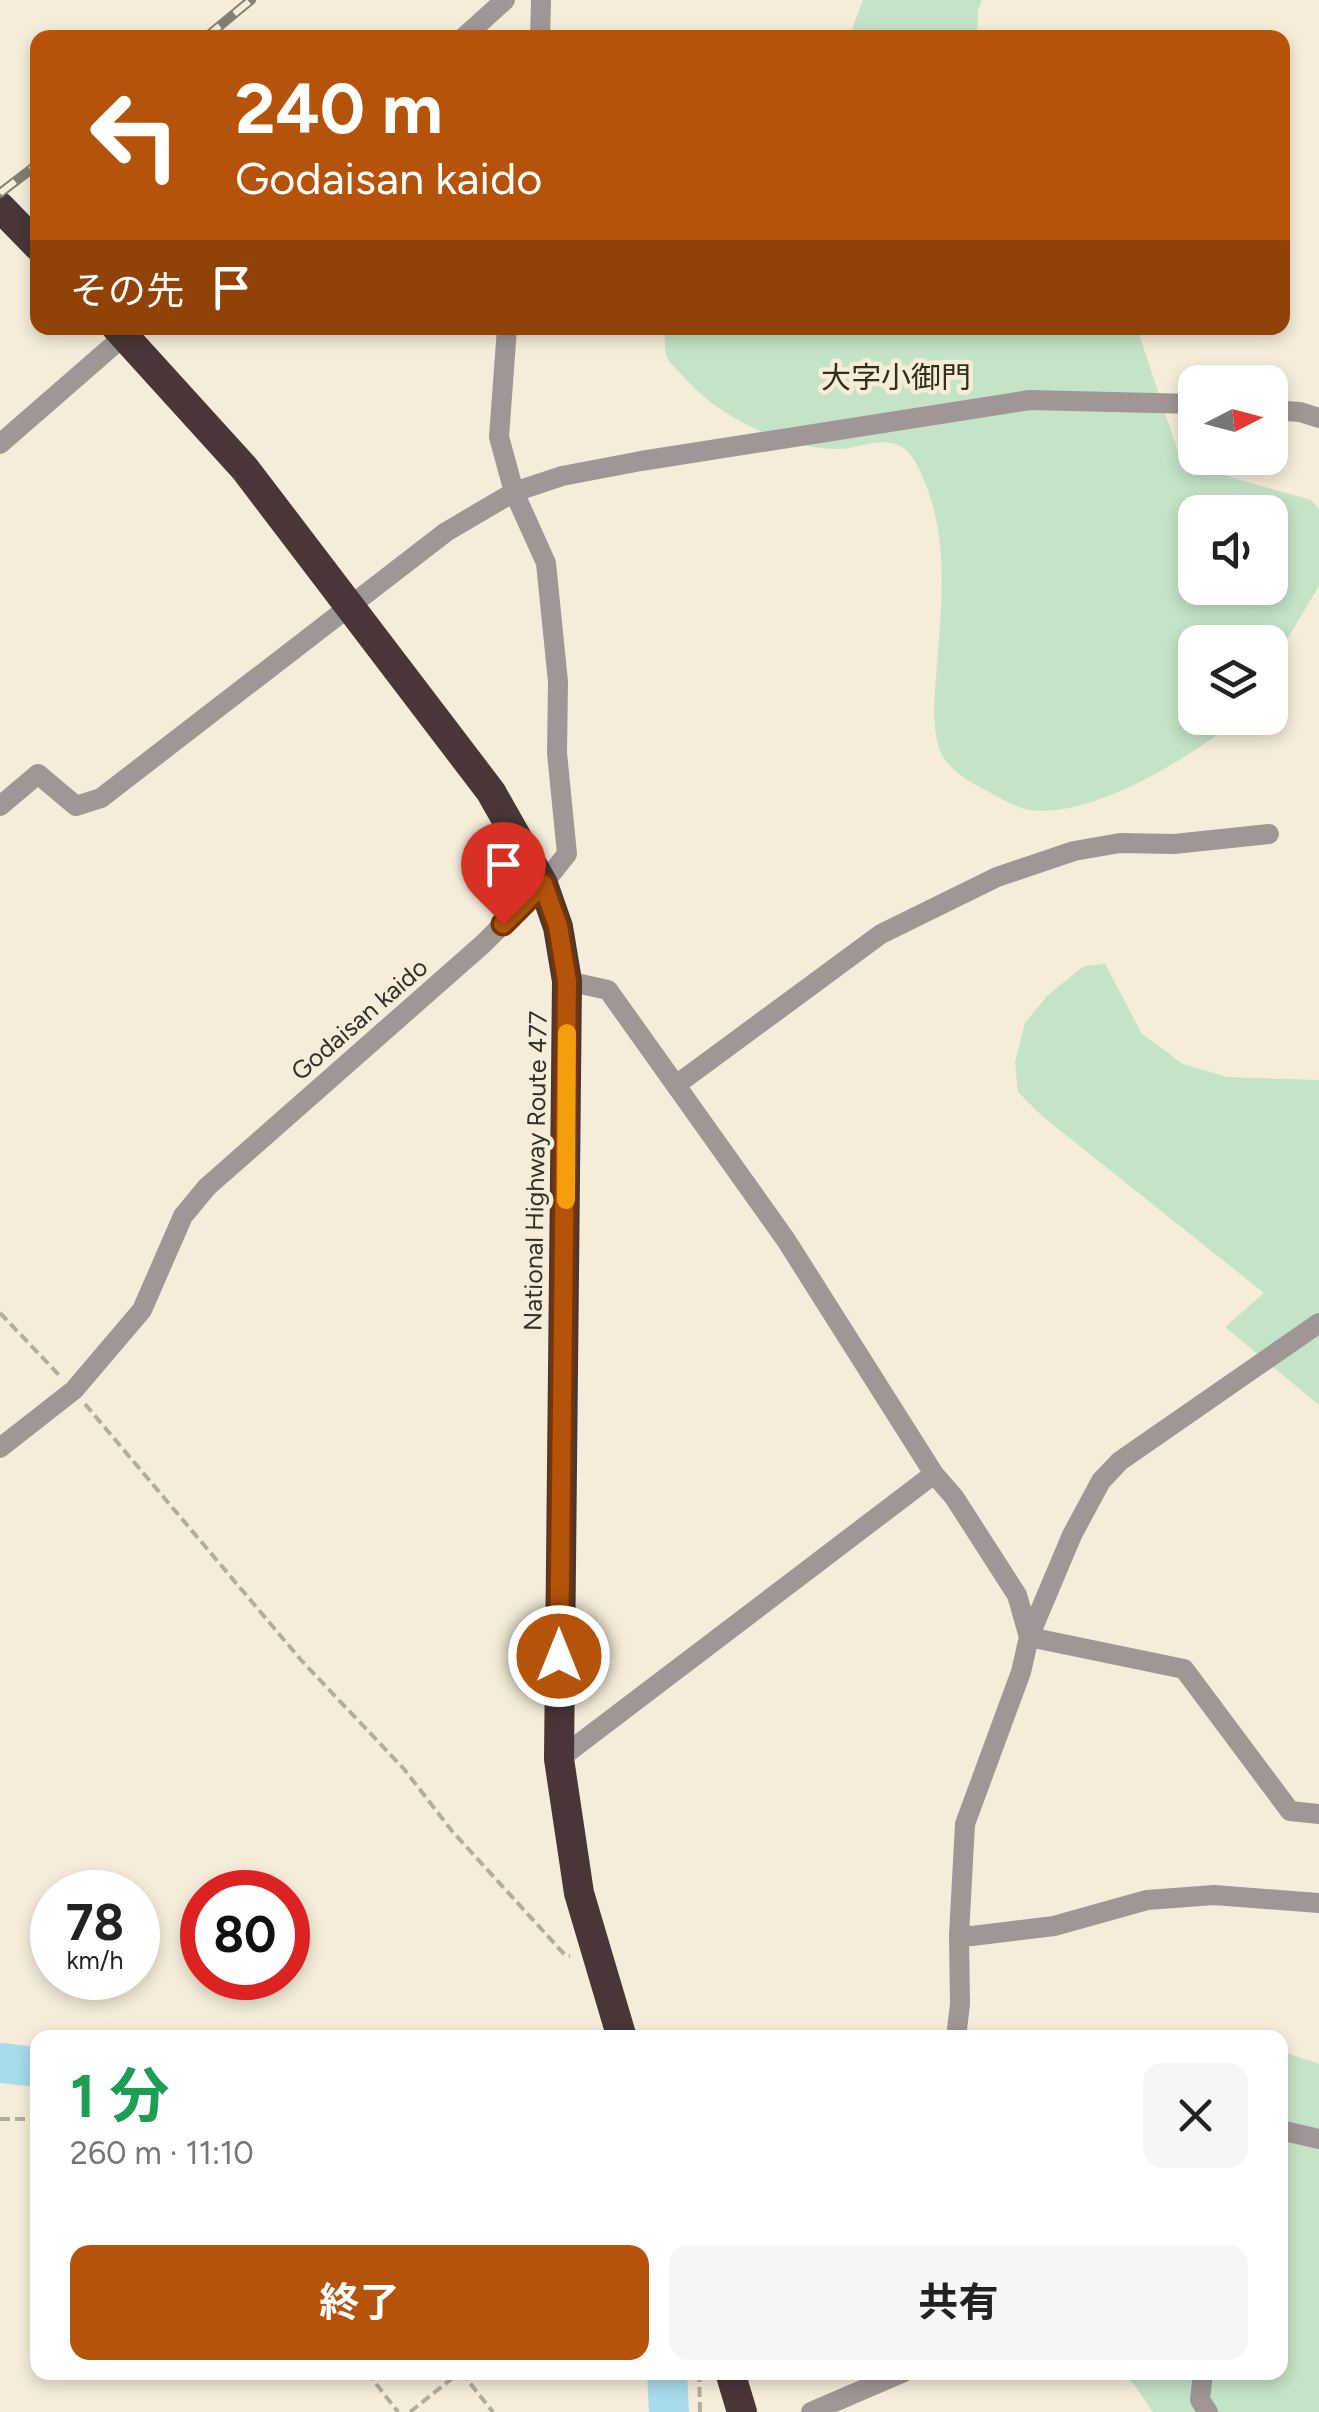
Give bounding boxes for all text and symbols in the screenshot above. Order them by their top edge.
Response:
text: 240 m [235,66,443,151]
icon: left [70,70,200,200]
text: Godaisan kaido [235,151,542,205]
icon: arrive [204,260,259,315]
text: その先 [70,268,184,314]
district label: 大字小御門 [821,359,971,396]
north arrow [1178,365,1288,475]
map controls [1178,365,1288,735]
button: sound [1178,495,1288,605]
button: layers [1178,625,1288,735]
pin [461,822,546,925]
icon: arrive [476,837,531,892]
street label: Godaisan kaido [285,952,433,1086]
street label: National Highway Route 477 [517,1011,553,1331]
position arrow [507,1604,611,1708]
speed limit sign: 80 [180,1870,310,2000]
text: 78 [66,1892,124,1953]
text: km/h [66,1945,124,1975]
text: 1 分 [70,2060,170,2132]
button: close [1143,2063,1248,2168]
text: 260 m · 11:10 [70,2134,254,2172]
button: 終了 [70,2245,649,2360]
button: 共有 [669,2245,1248,2360]

